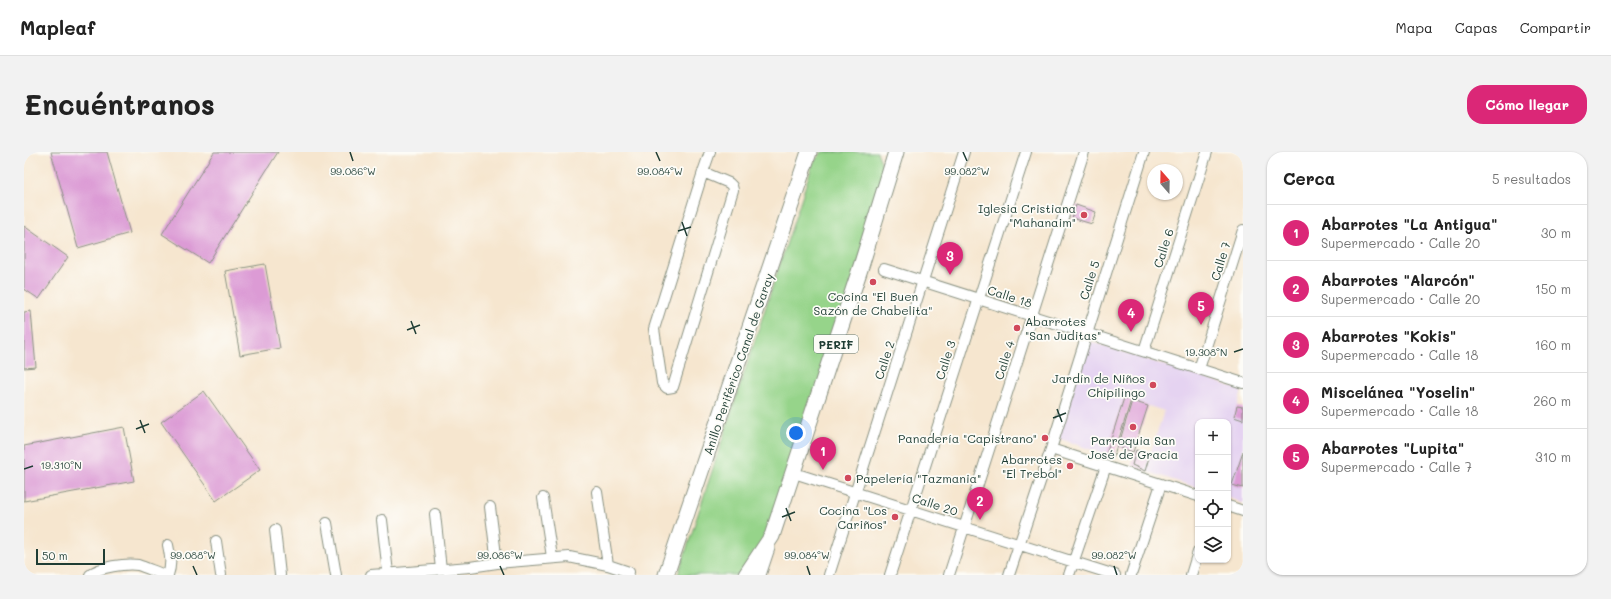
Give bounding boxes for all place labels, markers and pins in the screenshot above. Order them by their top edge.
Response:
place label: Iglesia Cristiana "Mahanaim" [978,200,1076,230]
marker: Iglesia Cristiana "Mahanaim" [1079,210,1089,220]
pin: 3 [937,242,963,275]
marker: Cocina "El Buen Sazón de Chabelita" [868,277,878,287]
place label: Cocina "El Buen Sazón de Chabelita" [814,288,932,318]
pin: 5 [1188,292,1214,325]
pin: 4 [1118,299,1144,332]
place label: Abarrotes "San Juditas" [1025,313,1101,343]
marker: Abarrotes "San Juditas" [1012,323,1022,333]
place label: Jardín de Niños Chipilingo [1052,370,1145,400]
marker: Jardín de Niños Chipilingo [1148,380,1158,390]
marker: Parroquia San José de Gracia [1128,422,1138,432]
place label: Panadería "Capistrano" [898,430,1037,446]
place label: Parroquia San José de Gracia [1088,432,1178,462]
marker: Panadería "Capistrano" [1040,433,1050,443]
pin: 1 [810,437,836,470]
place label: Abarrotes "El Trebol" [1001,451,1062,481]
marker: Abarrotes "El Trebol" [1065,461,1075,471]
place label: Papelería "Tazmania" [856,470,981,486]
marker: Papelería "Tazmania" [843,473,853,483]
pin: 2 [967,487,993,520]
place label: Cocina "Los Cariños" [819,502,887,532]
marker: Cocina "Los Cariños" [890,512,900,522]

